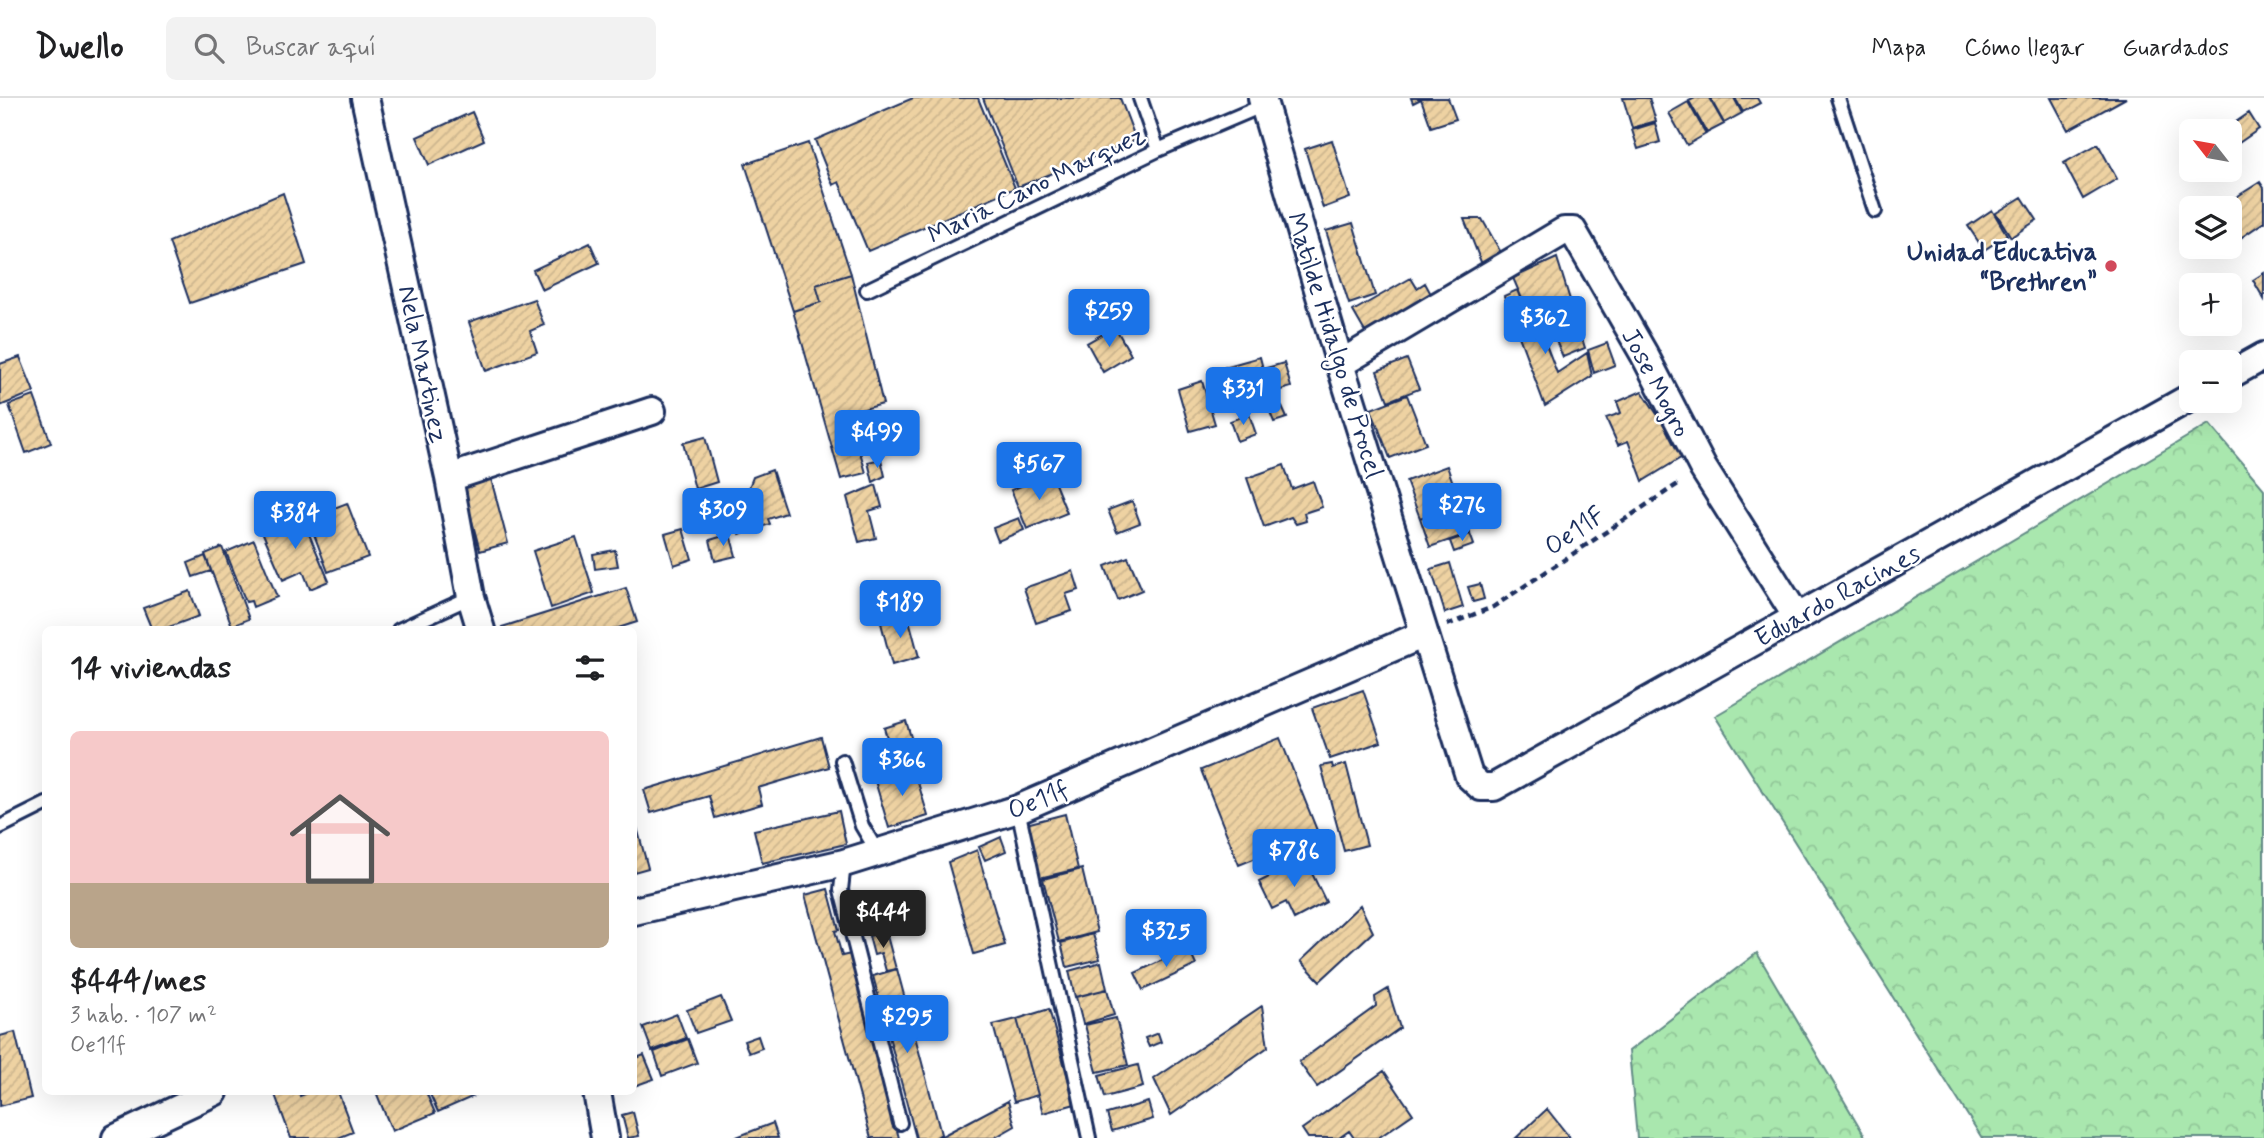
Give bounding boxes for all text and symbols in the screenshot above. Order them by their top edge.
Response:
search box [166,17,656,80]
text: Dwello [35,26,124,70]
icon: search [190,29,228,67]
text: Buscar aquí [246,31,376,65]
text: Mapa [1871,33,1926,64]
text: Cómo llegar [1964,33,2084,64]
text: Guardados [2122,33,2229,64]
street label: Maria Cano Marquez [922,118,1151,253]
north arrow [2179,119,2242,182]
map controls [2179,119,2242,413]
button: layers [2179,196,2242,259]
street label: Matilde Hidalgo de Procel [1276,209,1391,483]
place label: Unidad Educativa “Brethren” [1907,236,2097,300]
marker: Unidad Educativa “Brethren” [2103,258,2119,274]
button: + [2179,273,2242,336]
street label: Nela Martinez [389,283,455,446]
pin: $259 [1068,289,1150,349]
pin: $362 [1504,296,1586,356]
text: $259 [1084,297,1134,327]
text: $362 [1520,304,1570,334]
street label: Jose Mogro [1612,323,1698,443]
button: − [2179,350,2242,413]
pin: $331 [1202,368,1284,427]
text: $331 [1222,375,1264,405]
pin: $499 [836,410,918,470]
text: $499 [851,418,903,448]
pin: $567 [998,442,1080,502]
text: $567 [1013,450,1065,480]
pin: $276 [1421,484,1503,543]
pin: $309 [682,489,764,548]
pin: $384 [254,491,336,551]
text: $276 [1438,491,1486,521]
text: $309 [698,496,748,526]
text: $384 [270,499,320,529]
street label: Oe11F [1538,499,1612,564]
street label: Eduardo Racines [1749,537,1927,656]
pin: $189 [859,580,941,640]
text: $189 [876,588,924,618]
text: 14 viviendas [70,649,231,688]
icon: filters [571,649,609,687]
pin: $366 [861,738,943,798]
text: $366 [878,746,926,776]
street label: Oe11f [1003,773,1074,828]
icon: home [277,776,403,902]
pin: $786 [1253,830,1335,889]
text: $786 [1269,837,1319,867]
pin: $444 [842,890,924,950]
text: $444 [856,898,910,928]
pin: $325 [1125,910,1207,969]
text: $325 [1142,917,1190,947]
text: $444/mes [70,962,206,1001]
pin: $295 [866,996,948,1055]
text: 3 hab. · 107 m² [70,1001,217,1031]
text: $295 [881,1003,933,1033]
text: Oe11f [70,1031,126,1061]

